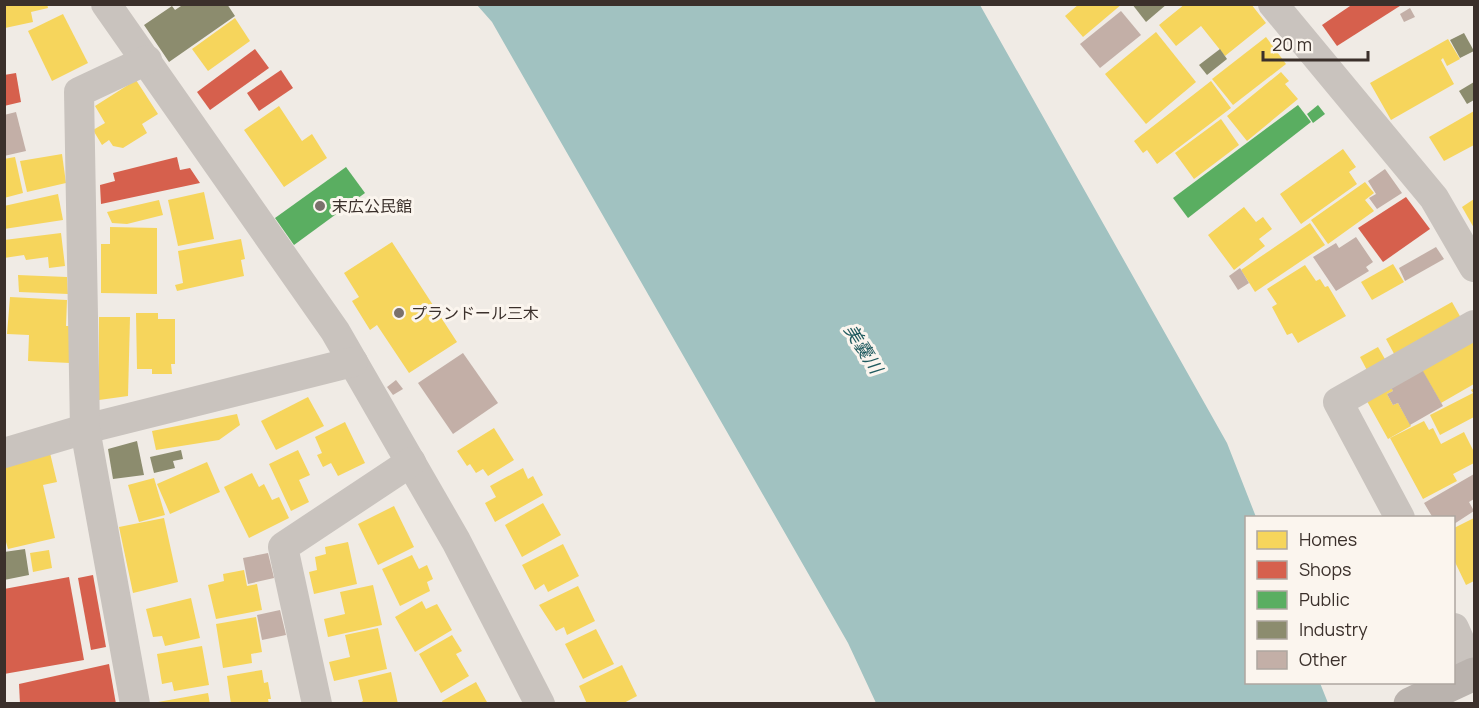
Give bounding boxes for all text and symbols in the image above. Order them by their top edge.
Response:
scale bar [1263,24,1368,62]
text: 20 m [1272,32,1312,56]
place label: 末広公民館 [332,195,412,217]
marker: 末広公民館 [313,199,327,213]
place label: プランドール三木 [411,302,539,324]
marker: プランドール三木 [392,306,406,320]
water label: 美嚢川 [839,319,889,379]
legend [1245,516,1455,684]
text: Homes [1299,527,1357,551]
text: Shops [1299,557,1351,581]
text: Public [1299,587,1350,611]
text: Industry [1299,617,1368,641]
text: Other [1299,647,1347,671]

